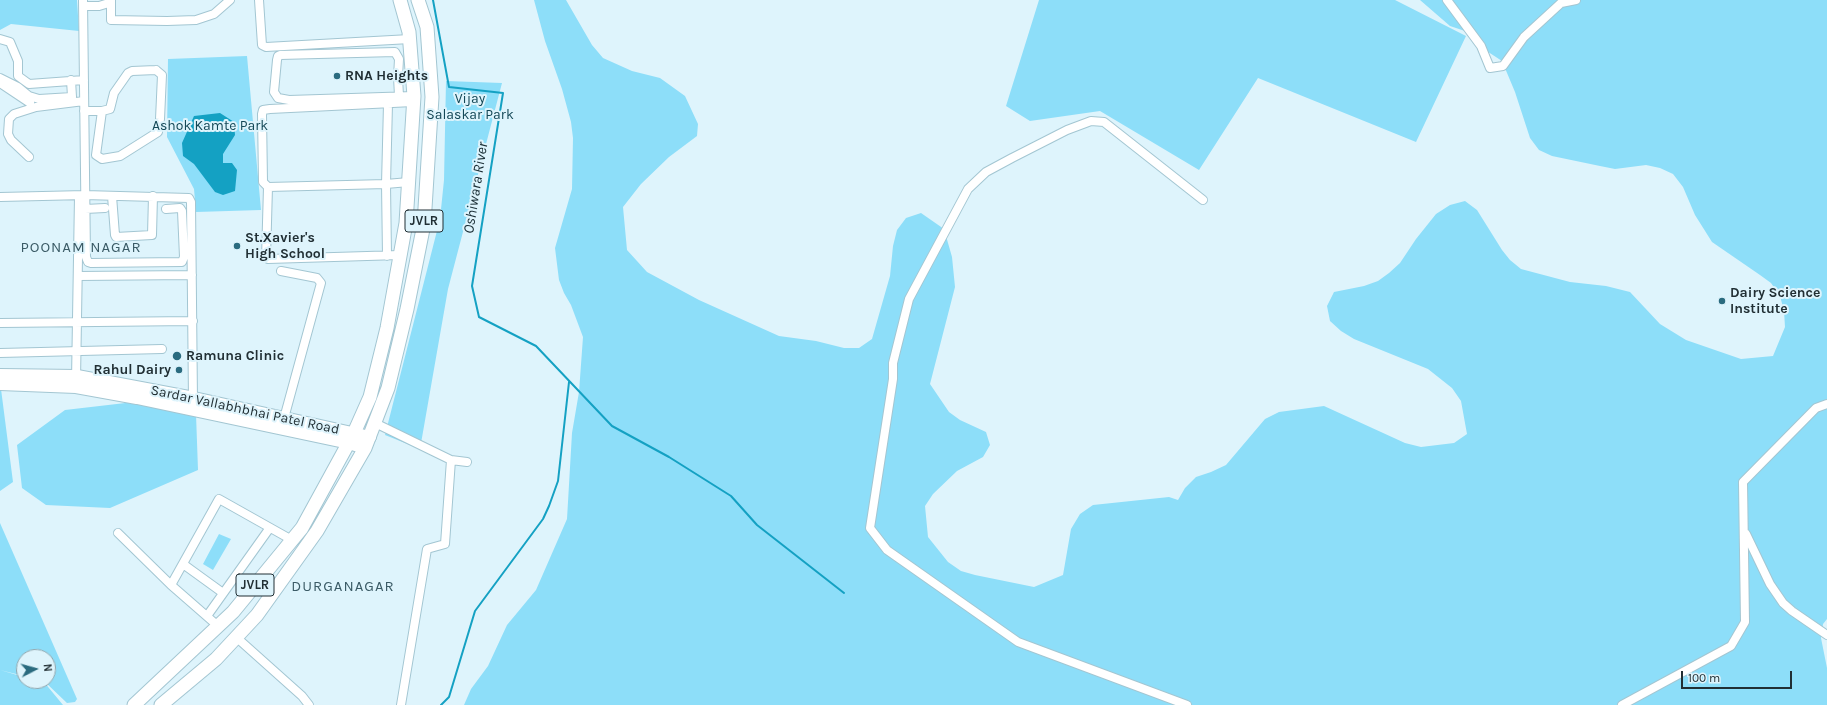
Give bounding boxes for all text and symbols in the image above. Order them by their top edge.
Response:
place label: RNA Heights [345,68,428,84]
marker: RNA Heights [332,71,342,81]
park label: Vijay Salaskar Park [426,91,514,124]
park label: Ashok Kamte Park [152,118,268,134]
water label: Oshiwara River [460,141,492,235]
road number: JVLR [405,210,443,232]
place label: St.Xavier's High School [245,230,325,262]
district label: POONAM NAGAR [20,239,142,257]
marker: St.Xavier's High School [232,241,242,251]
place label: Dairy Science Institute [1730,285,1820,318]
marker: Dairy Science Institute [1717,296,1727,306]
place label: Ramuna Clinic [186,348,284,364]
marker: Ramuna Clinic [171,350,183,362]
place label: Rahul Dairy [94,362,171,378]
marker: Rahul Dairy [174,365,184,375]
street label: Sardar Vallabhbhai Patel Road [149,382,341,438]
road number: JVLR [236,574,274,596]
district label: DURGANAGAR [291,578,395,596]
north arrow [16,649,56,689]
text: N [41,663,54,672]
scale bar [1683,663,1794,689]
text: 100 m [1688,671,1720,685]

